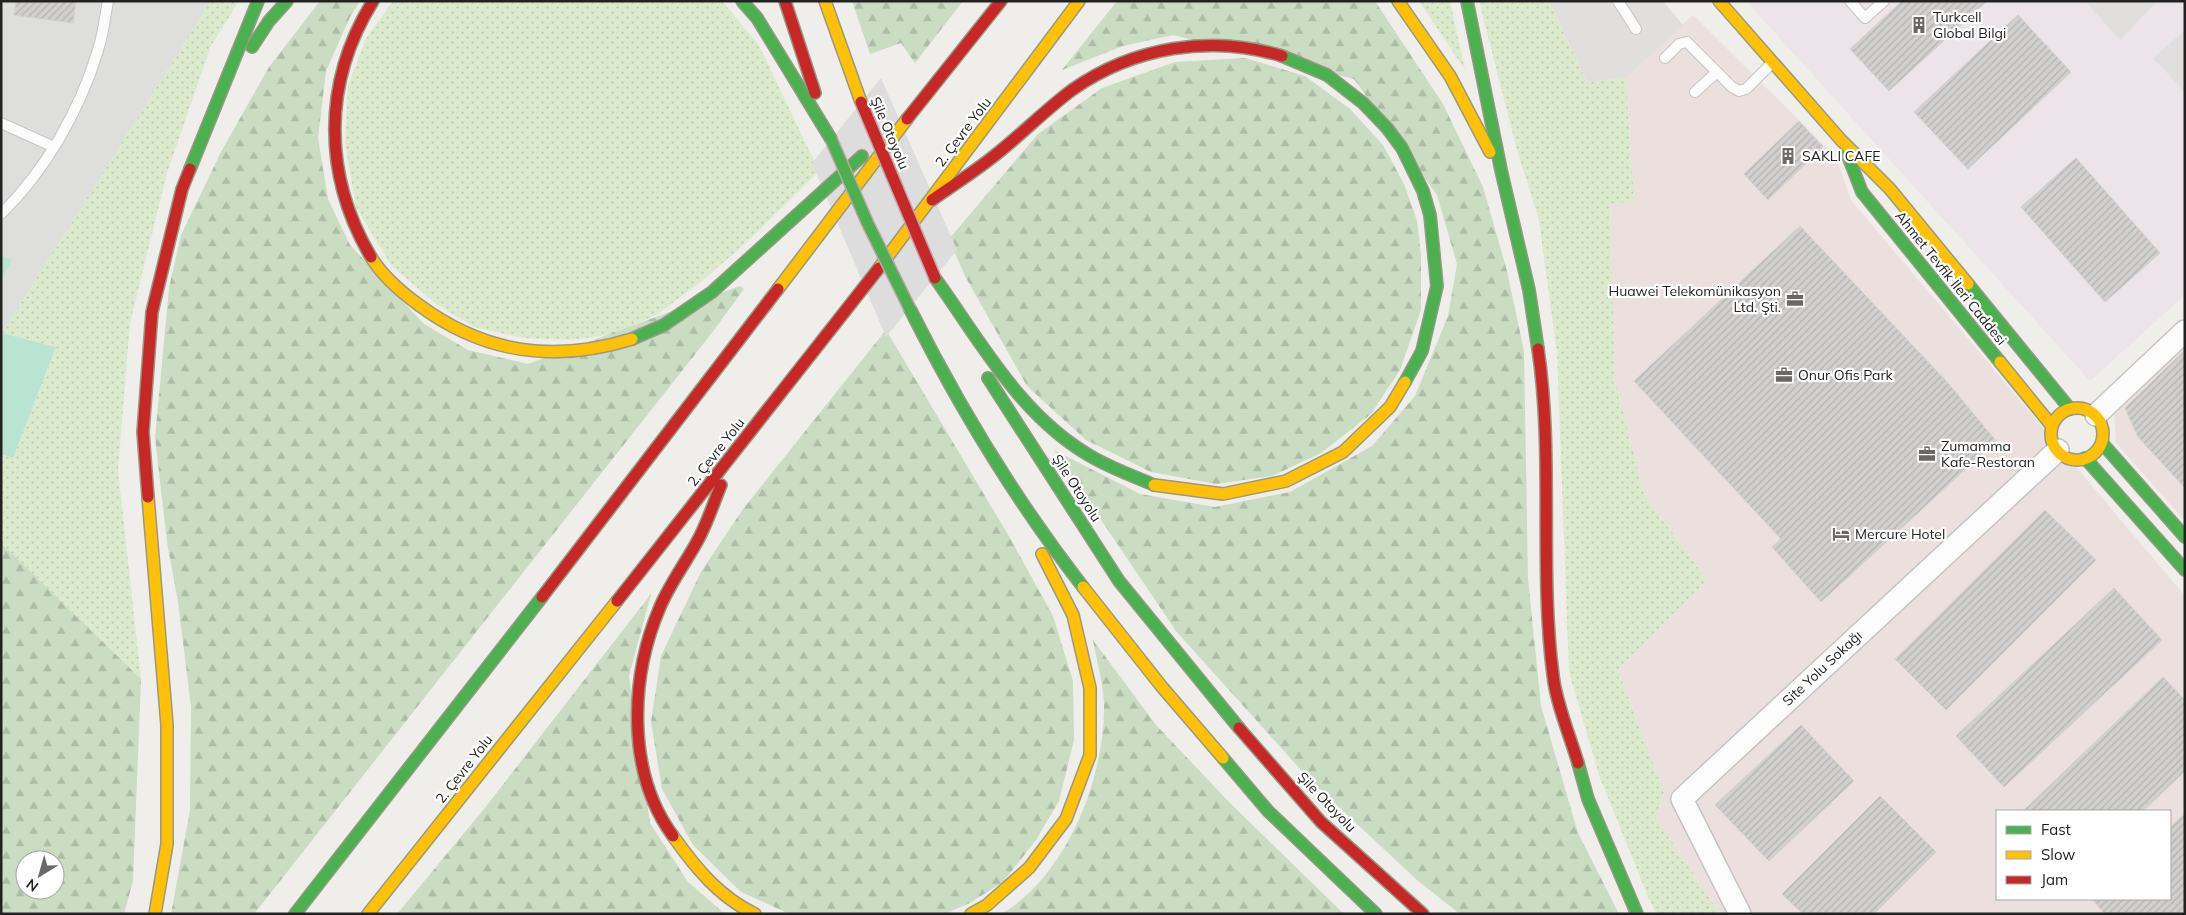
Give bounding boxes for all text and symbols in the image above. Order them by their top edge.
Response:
place label: Turkcell Global Bilgi [1933,8,2006,42]
building icon: Turkcell Global Bilgi [1909,15,1929,35]
street label: Şile Otoyolu [867,94,913,172]
street label: 2. Çevre Yolu [931,94,995,170]
building icon: SAKLI CAFE [1778,146,1798,166]
place label: SAKLI CAFE [1802,147,1881,165]
street label: Ahmet Tevfik İleri Caddesi [1891,207,2011,349]
place label: Huawei Telekomünikasyon Ltd. Şti. [1608,282,1781,316]
office icon: Huawei Telekomünikasyon Ltd. Şti. [1785,289,1805,309]
office icon: Onur Ofis Park [1774,365,1794,385]
place label: Onur Ofis Park [1798,366,1894,384]
street label: 2. Çevre Yolu [684,414,748,490]
place label: Zumamma Kafe-Restoran [1941,437,2035,471]
office icon: Zumamma Kafe-Restoran [1917,444,1937,464]
street label: Şile Otoyolu [1049,451,1105,525]
hotel icon: Mercure Hotel [1831,524,1851,544]
place label: Mercure Hotel [1855,525,1945,543]
street label: Site Yolu Sokağı [1778,626,1866,710]
street label: 2. Çevre Yolu [432,731,496,807]
street label: Şile Otoyolu [1294,768,1360,836]
legend [1996,810,2171,900]
text: Fast [2041,820,2071,839]
text: Slow [2041,845,2075,864]
north arrow [15,850,65,900]
text: Jam [2041,870,2068,889]
text: N [23,875,42,896]

